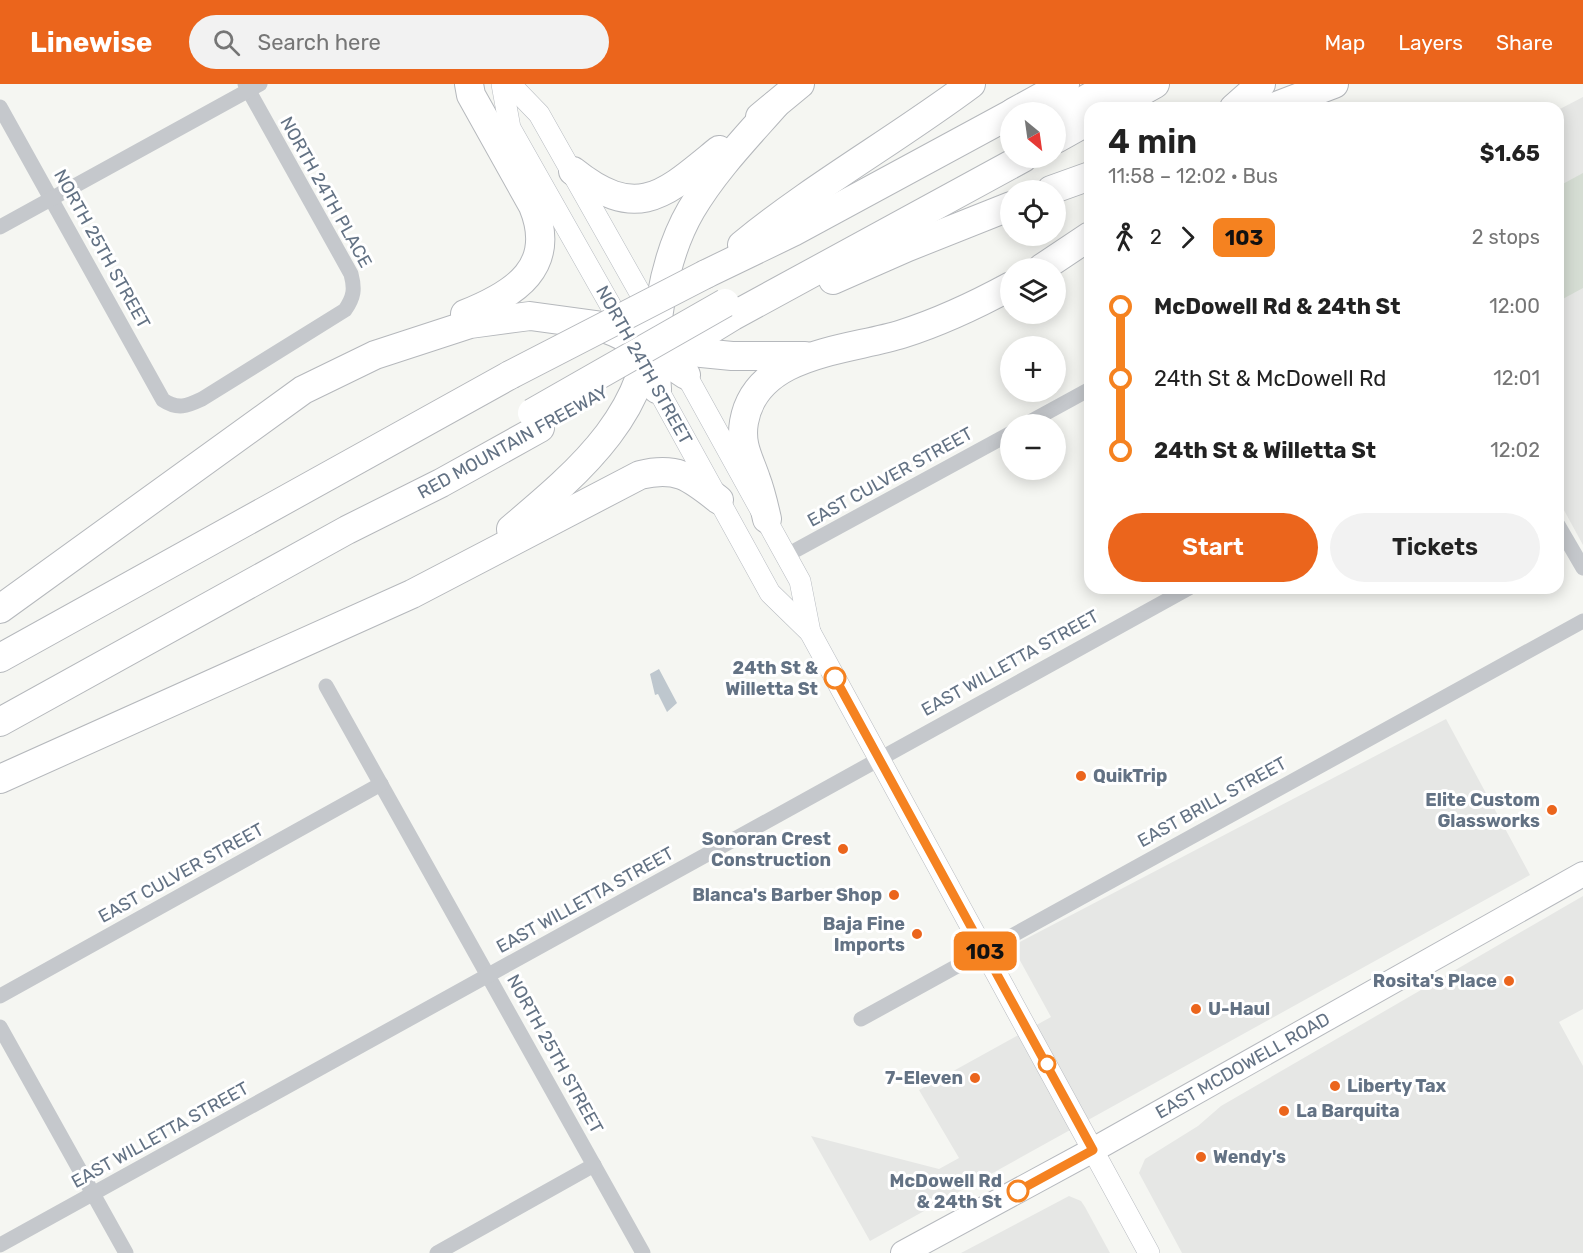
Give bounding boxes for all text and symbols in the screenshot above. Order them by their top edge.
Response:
search box [189,15,609,69]
text: Linewise [30,26,153,59]
icon: search [210,26,243,59]
text: Search here [258,29,381,56]
text: Map [1324,30,1365,55]
text: Layers [1398,30,1463,55]
text: Share [1496,30,1553,55]
north arrow [1000,102,1066,168]
map controls [1000,102,1066,480]
street label: NORTH 24TH PLACE [275,113,377,271]
text: 4 min [1108,122,1197,161]
text: $1.65 [1480,140,1540,167]
text: 11:58 – 12:02 · Bus [1108,164,1278,188]
street label: NORTH 25TH STREET [49,166,155,332]
button: locate [1000,180,1066,246]
icon: walk [1108,221,1141,254]
icon: forward [1171,221,1204,254]
text: 2 [1150,225,1162,249]
text: 103 [1225,225,1263,250]
text: 2 stops [1472,225,1540,249]
button: layers [1000,258,1066,324]
street label: NORTH 24TH STREET [591,282,697,448]
text: McDowell Rd & 24th St [1154,293,1400,320]
text: 12:00 [1489,294,1540,318]
button: + [1000,336,1066,402]
text: 24th St & McDowell Rd [1154,365,1386,392]
text: 12:01 [1493,366,1540,390]
street label: RED MOUNTAIN FREEWAY [414,380,612,504]
button: − [1000,414,1066,480]
street label: EAST CULVER STREET [803,422,977,532]
text: 24th St & Willetta St [1154,437,1376,464]
text: 12:02 [1490,438,1540,462]
button: Start [1108,513,1318,582]
button: Tickets [1330,513,1540,582]
street label: EAST WILLETTA STREET [917,605,1103,721]
place label: 24th St & Willetta St [725,657,819,700]
marker: 24th St & Willetta St [824,667,846,689]
street label: EAST BRILL STREET [1134,752,1290,852]
place label: QuikTrip [1093,765,1167,787]
marker: QuikTrip [1074,769,1088,783]
place label: Elite Custom Glassworks [1425,789,1540,832]
marker: Elite Custom Glassworks [1545,803,1559,817]
street label: EAST CULVER STREET [94,818,268,928]
place label: Sonoran Crest Construction [702,828,831,871]
street label: EAST WILLETTA STREET [492,842,678,958]
marker: Sonoran Crest Construction [836,842,850,856]
place label: Blanca's Barber Shop [692,884,882,906]
marker: Blanca's Barber Shop [887,888,901,902]
place label: Baja Fine Imports [823,913,905,956]
marker: Baja Fine Imports [910,927,924,941]
line badge: 103 [950,932,1020,970]
text: 103 [966,939,1004,964]
place label: Rosita's Place [1373,970,1497,992]
street label: NORTH 25TH STREET [502,971,608,1137]
marker: Rosita's Place [1502,974,1516,988]
place label: U-Haul [1208,998,1270,1020]
marker: U-Haul [1189,1002,1203,1016]
street label: EAST MCDOWELL ROAD [1152,1008,1334,1124]
unlabelled marker [1038,1055,1056,1073]
place label: 7-Eleven [885,1067,963,1089]
marker: 7-Eleven [968,1071,982,1085]
place label: Liberty Tax [1347,1075,1447,1097]
street label: EAST WILLETTA STREET [67,1077,253,1193]
marker: Liberty Tax [1328,1079,1342,1093]
place label: La Barquita [1296,1100,1400,1122]
marker: La Barquita [1277,1104,1291,1118]
place label: Wendy's [1213,1146,1286,1168]
marker: Wendy's [1194,1150,1208,1164]
place label: McDowell Rd & 24th St [890,1170,1002,1213]
marker: McDowell Rd & 24th St [1007,1180,1029,1202]

